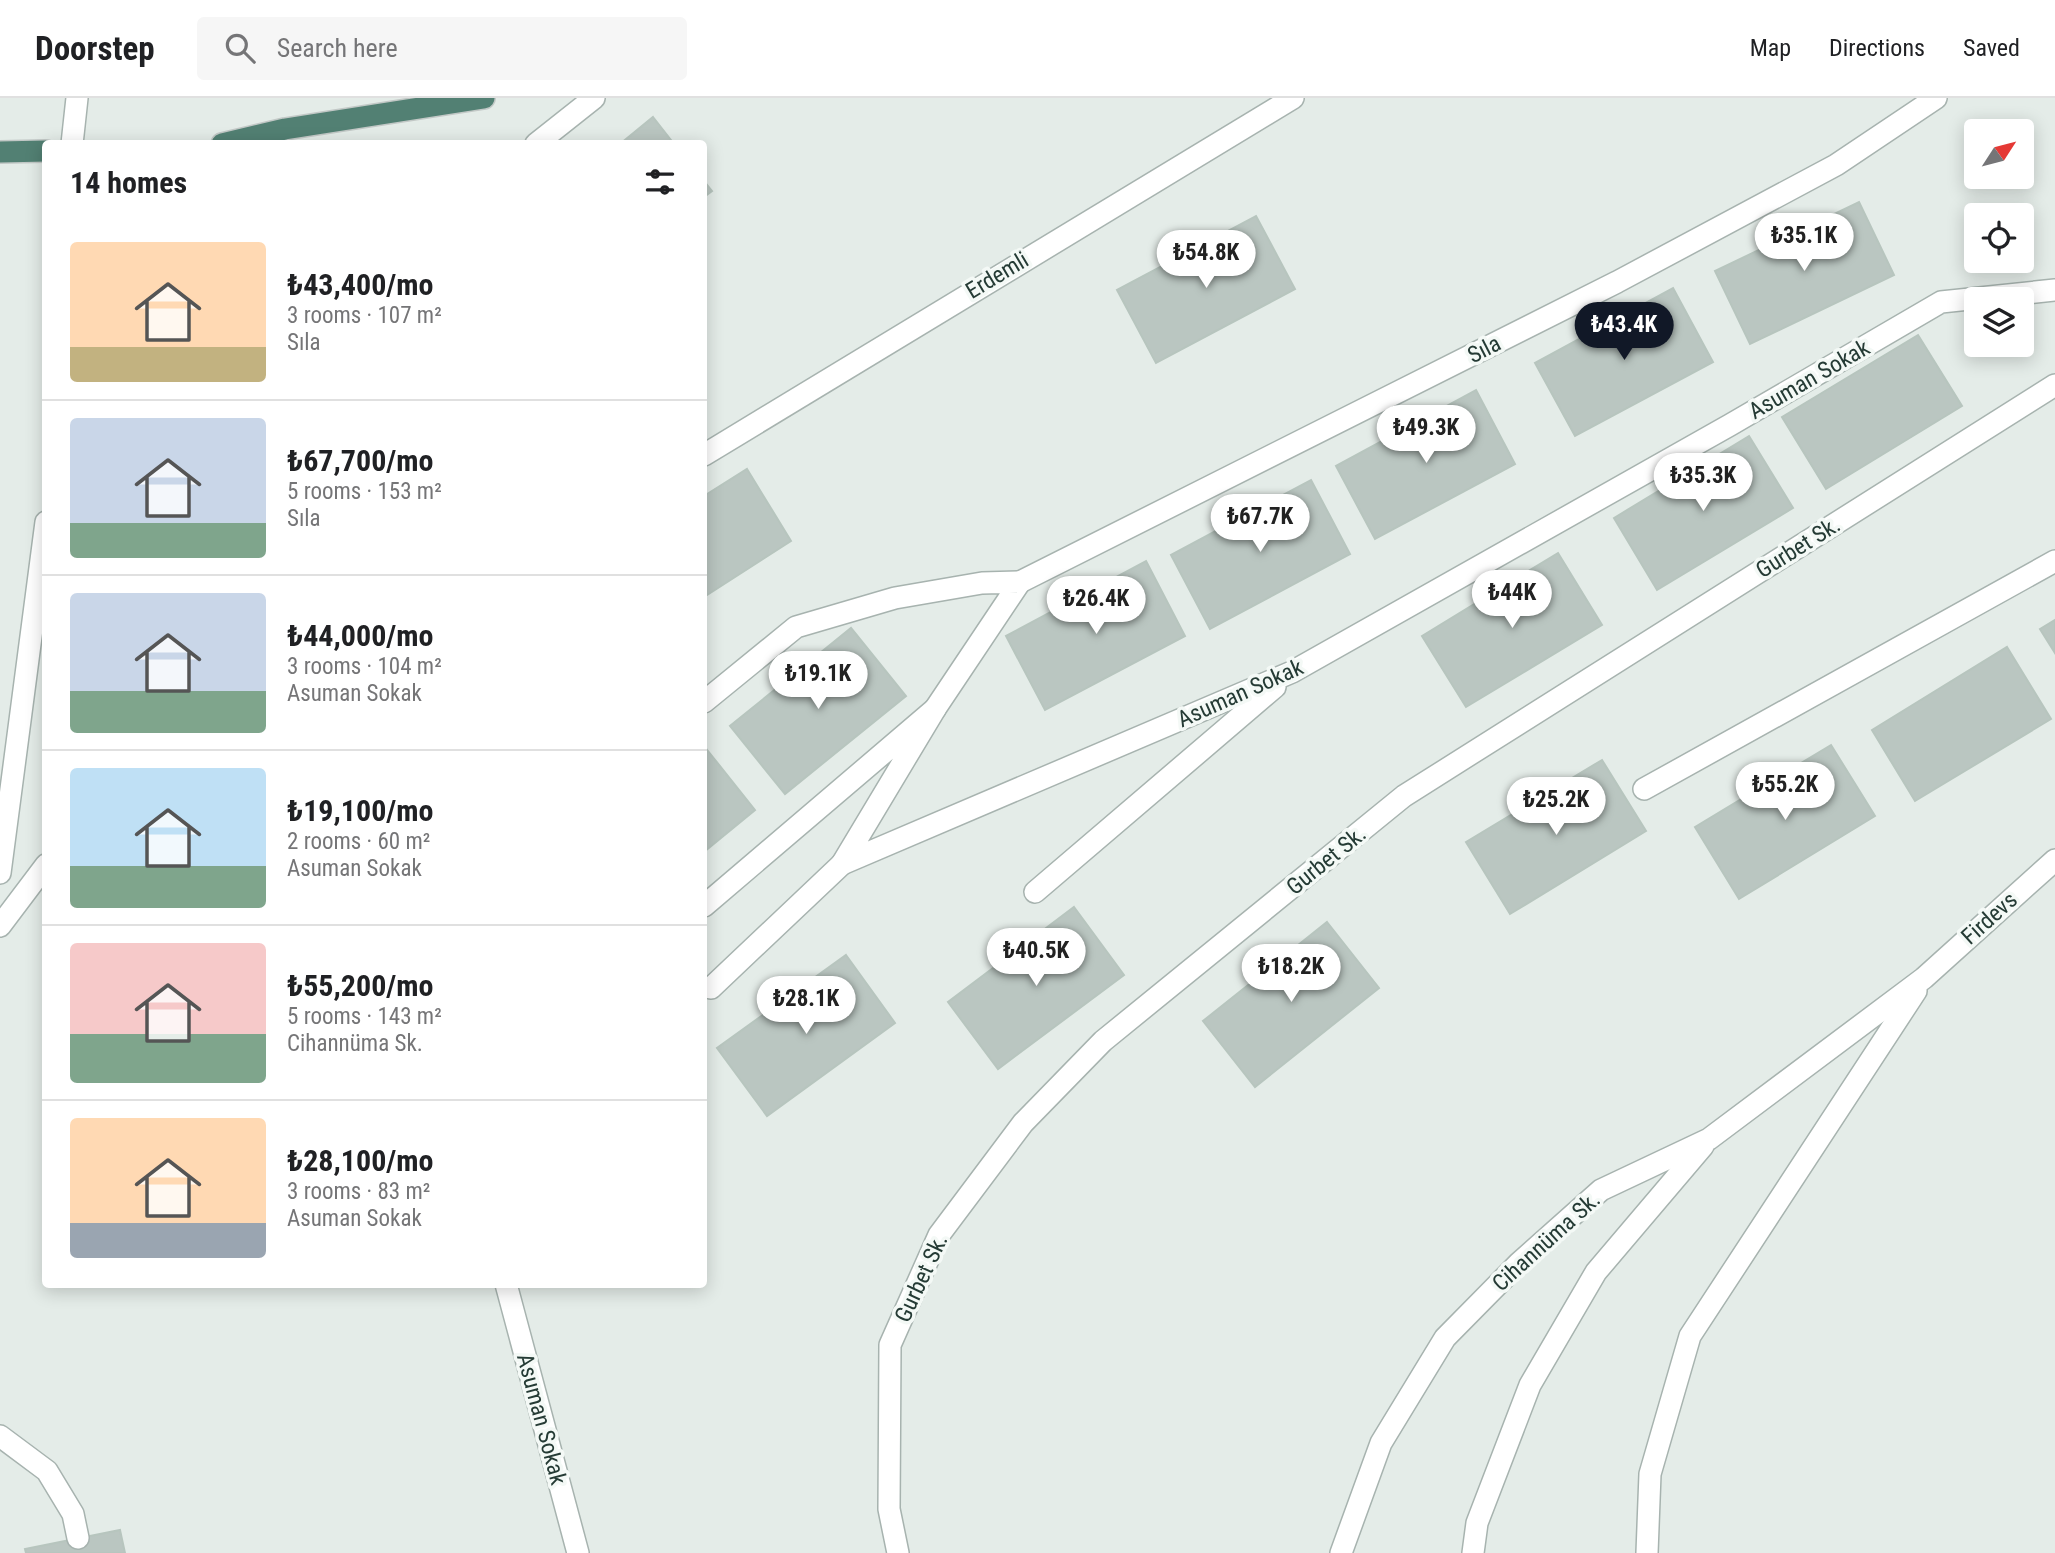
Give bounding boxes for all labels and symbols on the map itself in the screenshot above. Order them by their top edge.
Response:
north arrow [1964,119,2034,189]
pin: ₺35.1K [1747,214,1861,273]
pin: ₺54.8K [1149,230,1263,290]
street label: Erdemli [961,246,1033,305]
pin: ₺43.4K [1567,302,1681,362]
street label: Sıla [1463,330,1505,369]
street label: Asuman Sokak [1744,334,1875,425]
pin: ₺49.3K [1369,406,1483,465]
pin: ₺35.3K [1646,454,1760,513]
pin: ₺67.7K [1203,494,1317,554]
street label: Gurbet Sk. [1751,511,1845,584]
pin: ₺44K [1471,570,1553,630]
pin: ₺26.4K [1039,576,1153,636]
pin: ₺19.1K [761,652,875,711]
street label: Asuman Sokak [1173,653,1308,733]
pin: ₺55.2K [1728,762,1842,822]
pin: ₺25.2K [1499,778,1613,837]
street label: Gurbet Sk. [1281,820,1371,901]
street label: Firdevs [1956,886,2023,950]
pin: ₺40.5K [979,928,1093,988]
pin: ₺18.2K [1234,944,1348,1004]
pin: ₺28.1K [749,976,863,1036]
street label: Cihannüma Sk. [1487,1186,1606,1297]
street label: Gurbet Sk. [889,1230,954,1327]
street label: Asuman Sokak [511,1351,572,1488]

